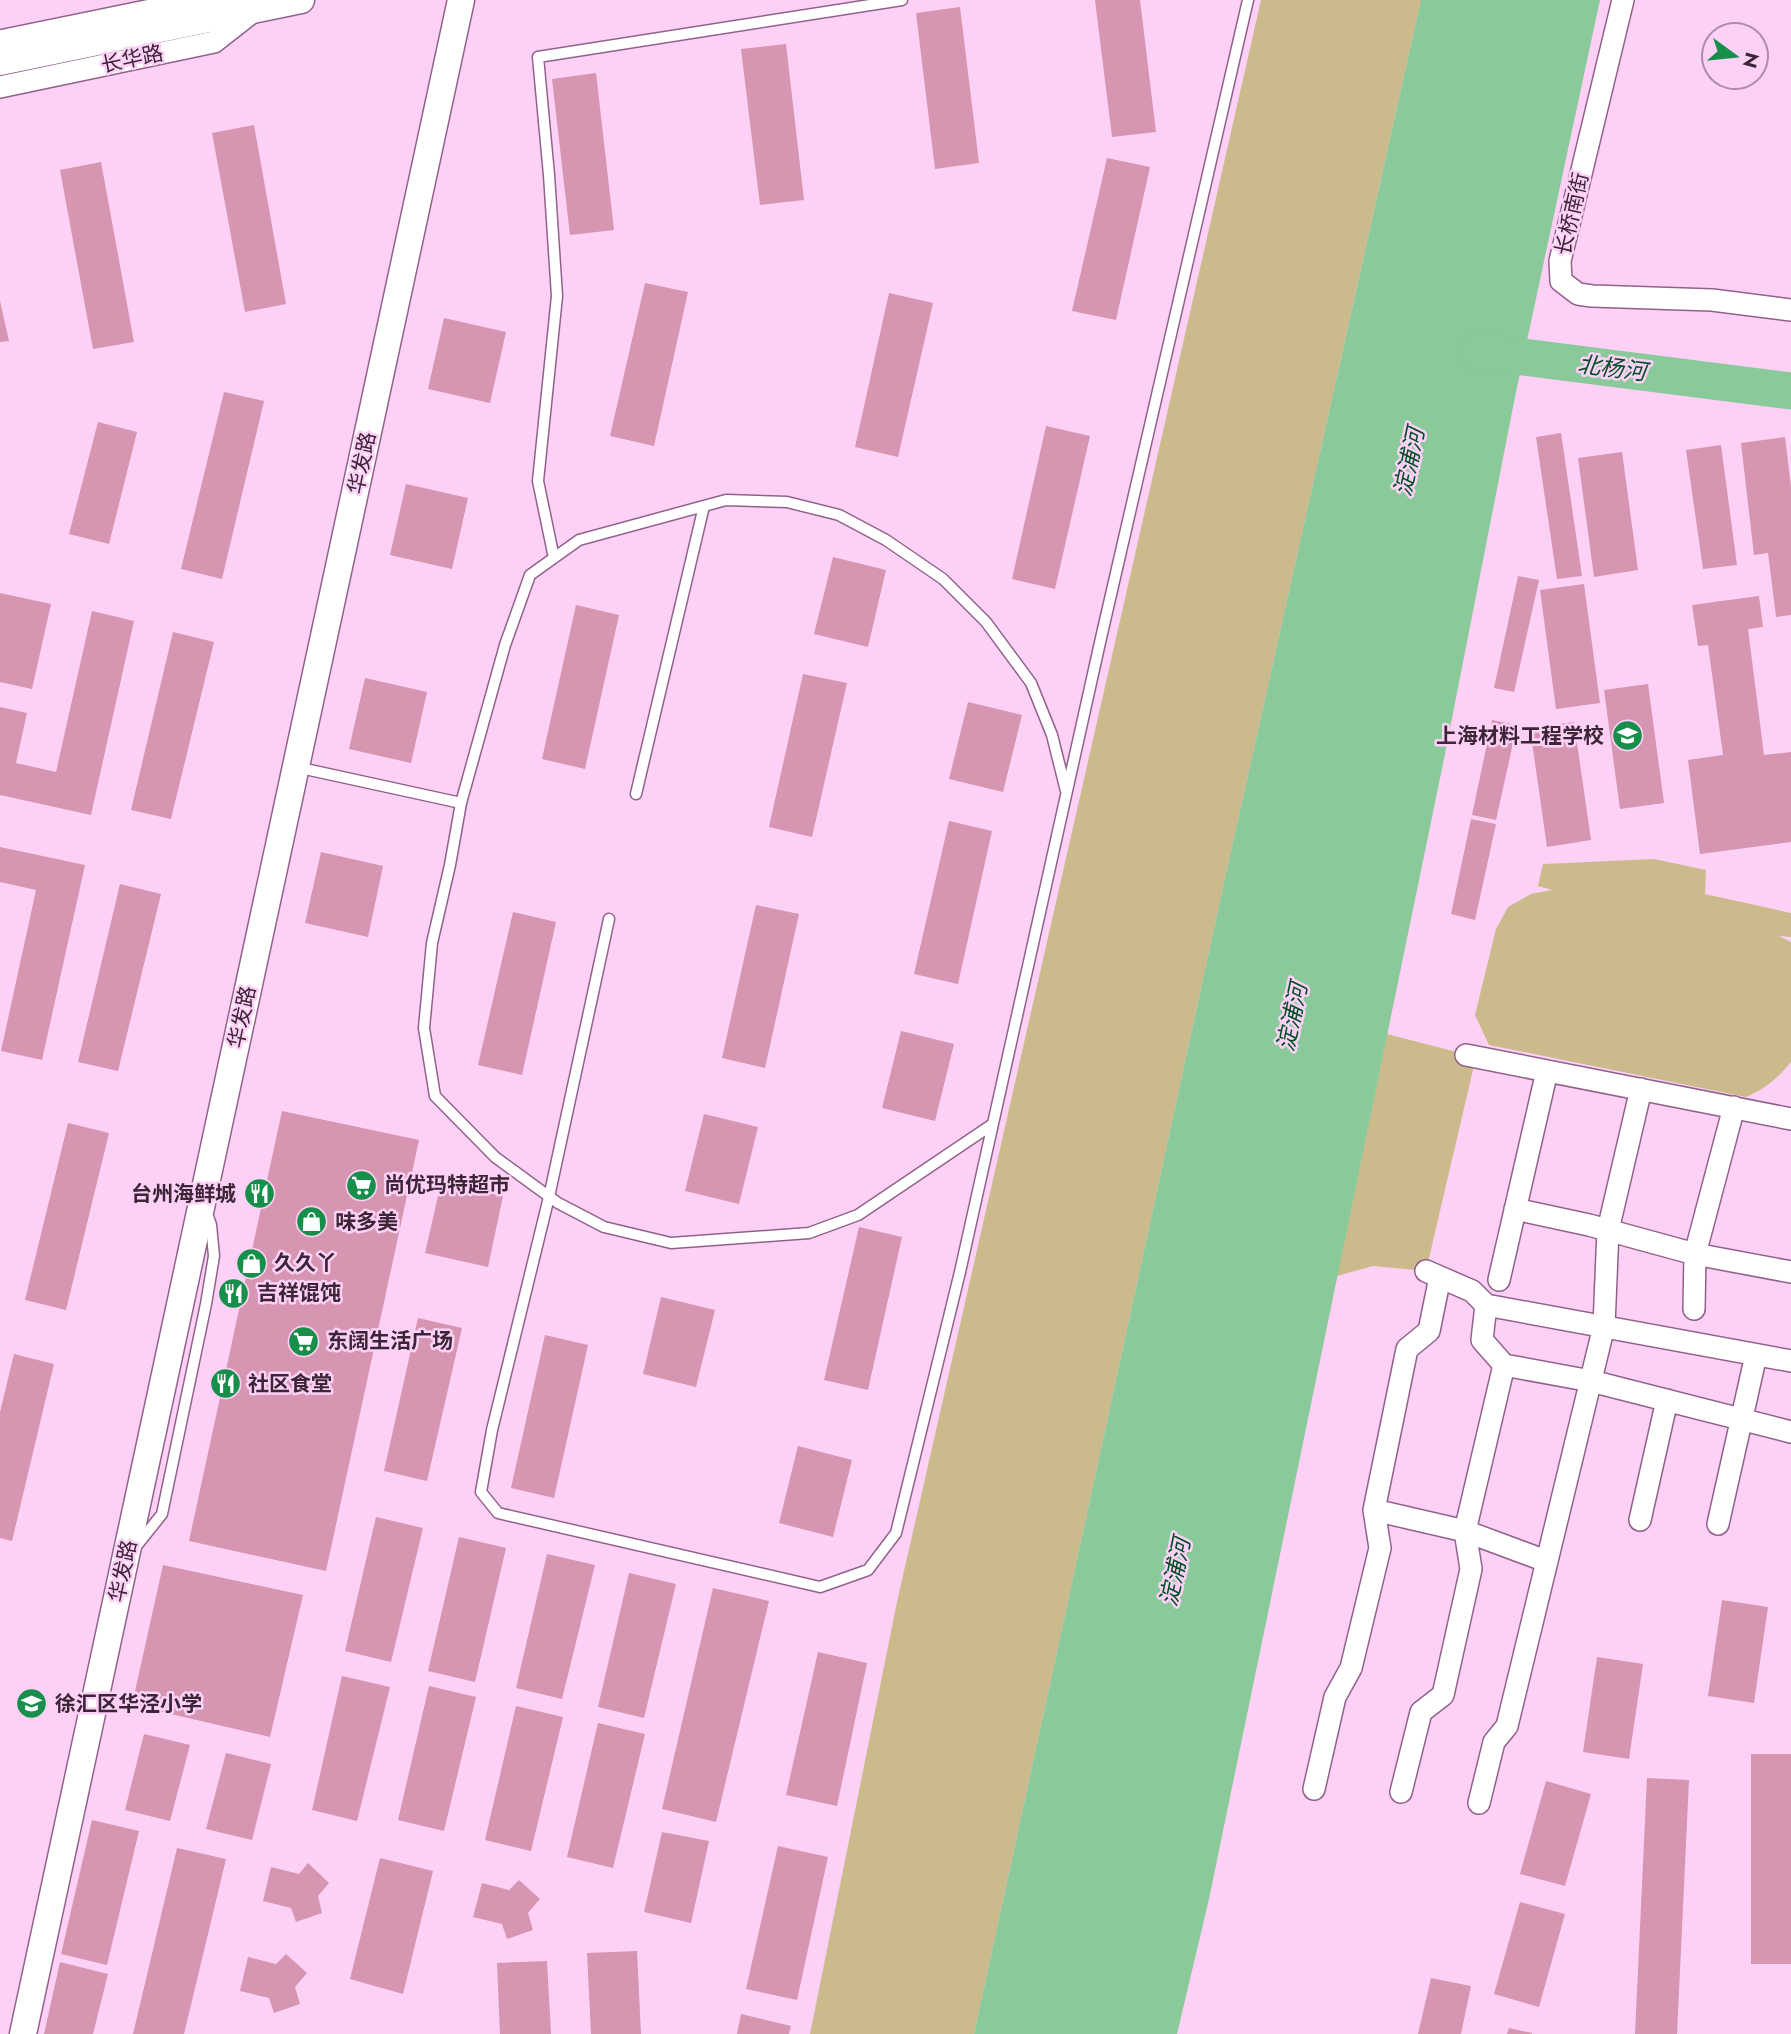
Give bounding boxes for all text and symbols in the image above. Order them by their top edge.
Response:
north arrow [1700,21,1770,91]
street label: 长华路 [98,38,166,80]
text: N [1736,49,1766,71]
street label: 长桥南街 [1548,170,1596,258]
water label: 北杨河 [1576,347,1652,390]
water label: 淀浦河 [1385,421,1434,499]
street label: 华发路 [341,429,383,497]
school or university icon: 上海材料工程学校 [1610,719,1644,753]
place label: 上海材料工程学校 [1436,721,1604,751]
water label: 淀浦河 [1268,976,1317,1054]
street label: 华发路 [221,983,263,1051]
supermarket icon: 尚优玛特超市 [344,1168,378,1202]
place label: 尚优玛特超市 [384,1170,510,1200]
restaurant icon: 台州海鲜城 [242,1177,276,1211]
place label: 台州海鲜城 [131,1179,236,1209]
shop icon: 味多美 [295,1205,329,1239]
place label: 味多美 [335,1207,398,1237]
shop icon: 久久丫 [234,1246,268,1280]
place label: 久久丫 [274,1248,337,1278]
restaurant icon: 吉祥馄饨 [217,1276,251,1310]
place label: 吉祥馄饨 [257,1278,341,1308]
supermarket icon: 东阔生活广场 [287,1324,321,1358]
place label: 东阔生活广场 [327,1326,453,1356]
restaurant icon: 社区食堂 [208,1367,242,1401]
place label: 社区食堂 [248,1369,332,1399]
water label: 淀浦河 [1151,1531,1200,1609]
street label: 华发路 [102,1537,144,1605]
school or university icon: 徐汇区华泾小学 [15,1687,49,1721]
place label: 徐汇区华泾小学 [55,1689,202,1719]

